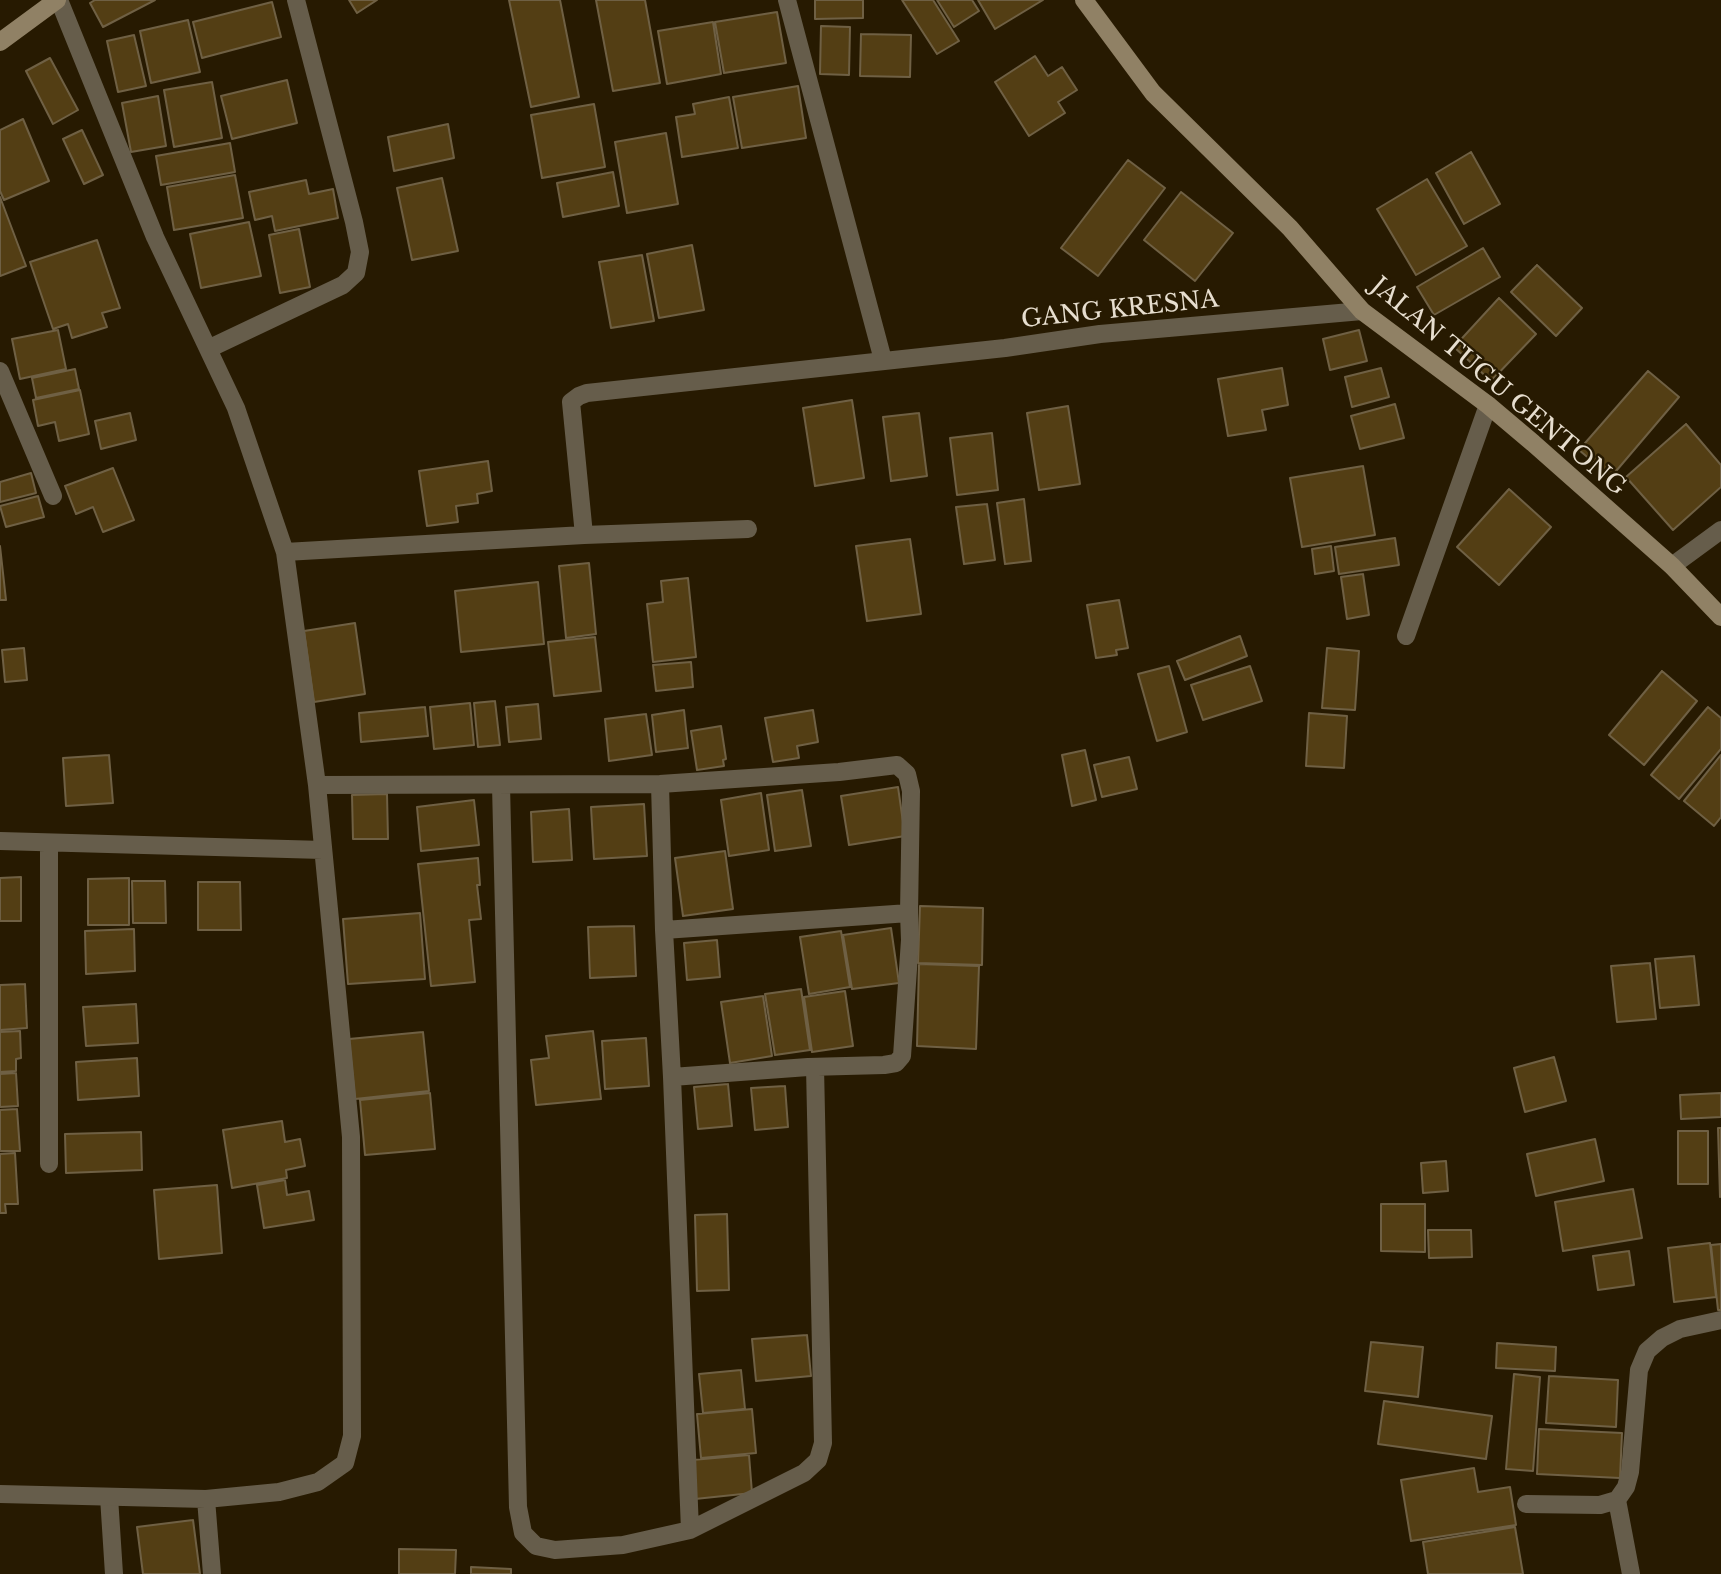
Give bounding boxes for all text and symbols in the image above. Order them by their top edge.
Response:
street label: JALAN TUGU GENTONG [1365,272,1631,502]
street label: GANG KRESNA [1020,285,1220,335]

